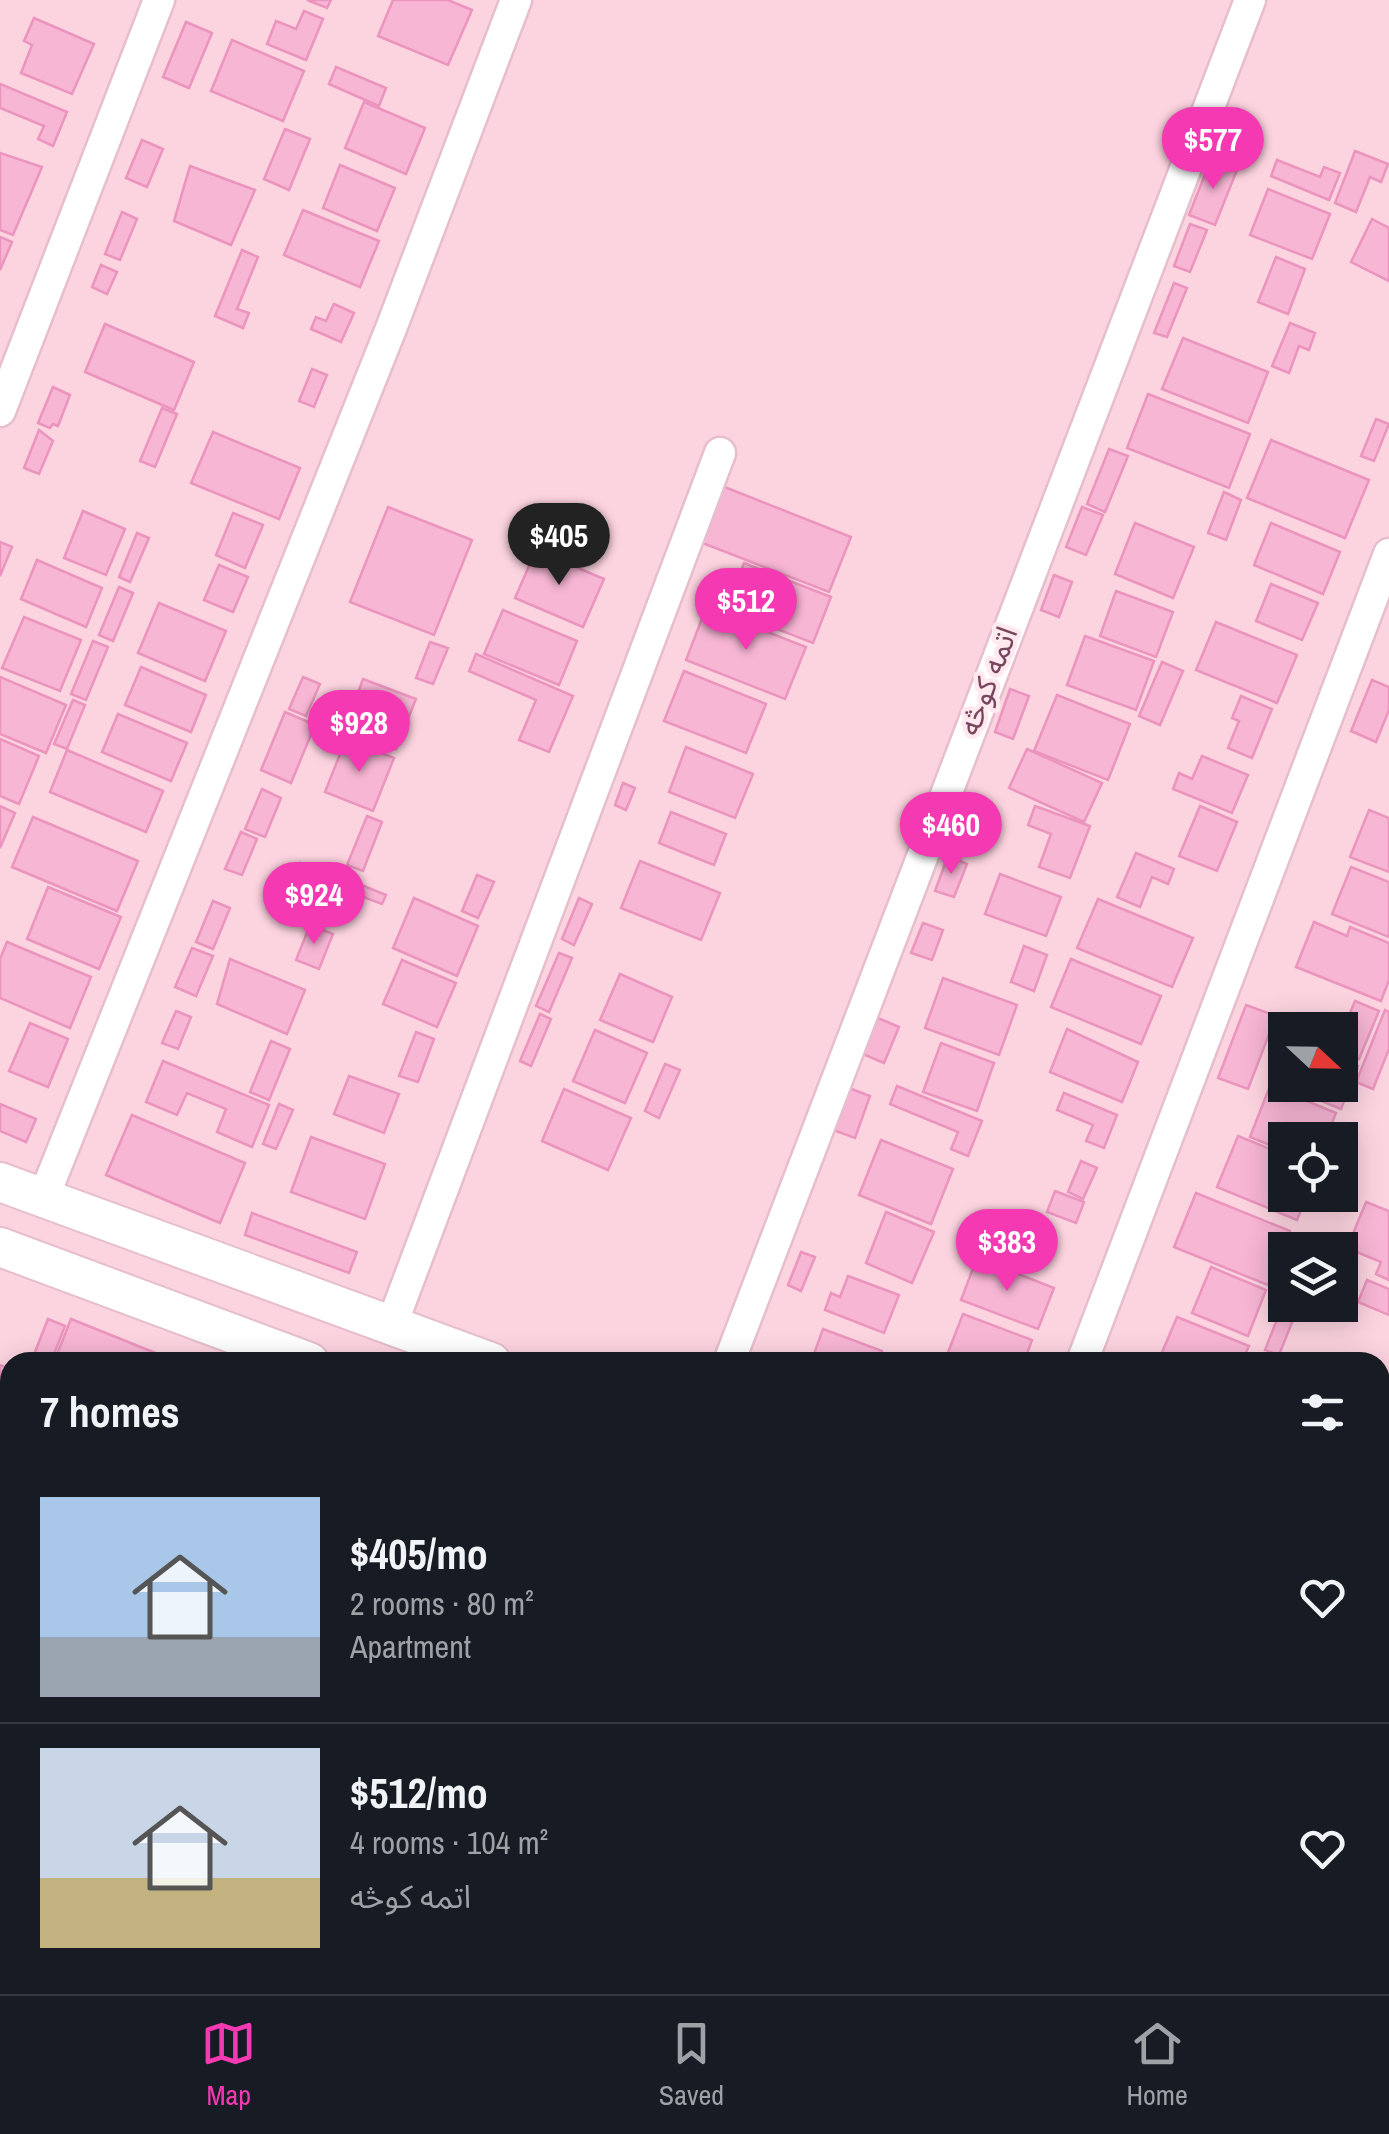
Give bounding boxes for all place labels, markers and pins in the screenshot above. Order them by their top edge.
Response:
pin: $577 [1154,107,1272,192]
pin: $405 [500,503,618,588]
pin: $512 [687,568,805,653]
pin: $928 [300,690,418,775]
pin: $460 [892,792,1010,877]
pin: $924 [255,862,373,947]
pin: $383 [948,1209,1066,1294]

